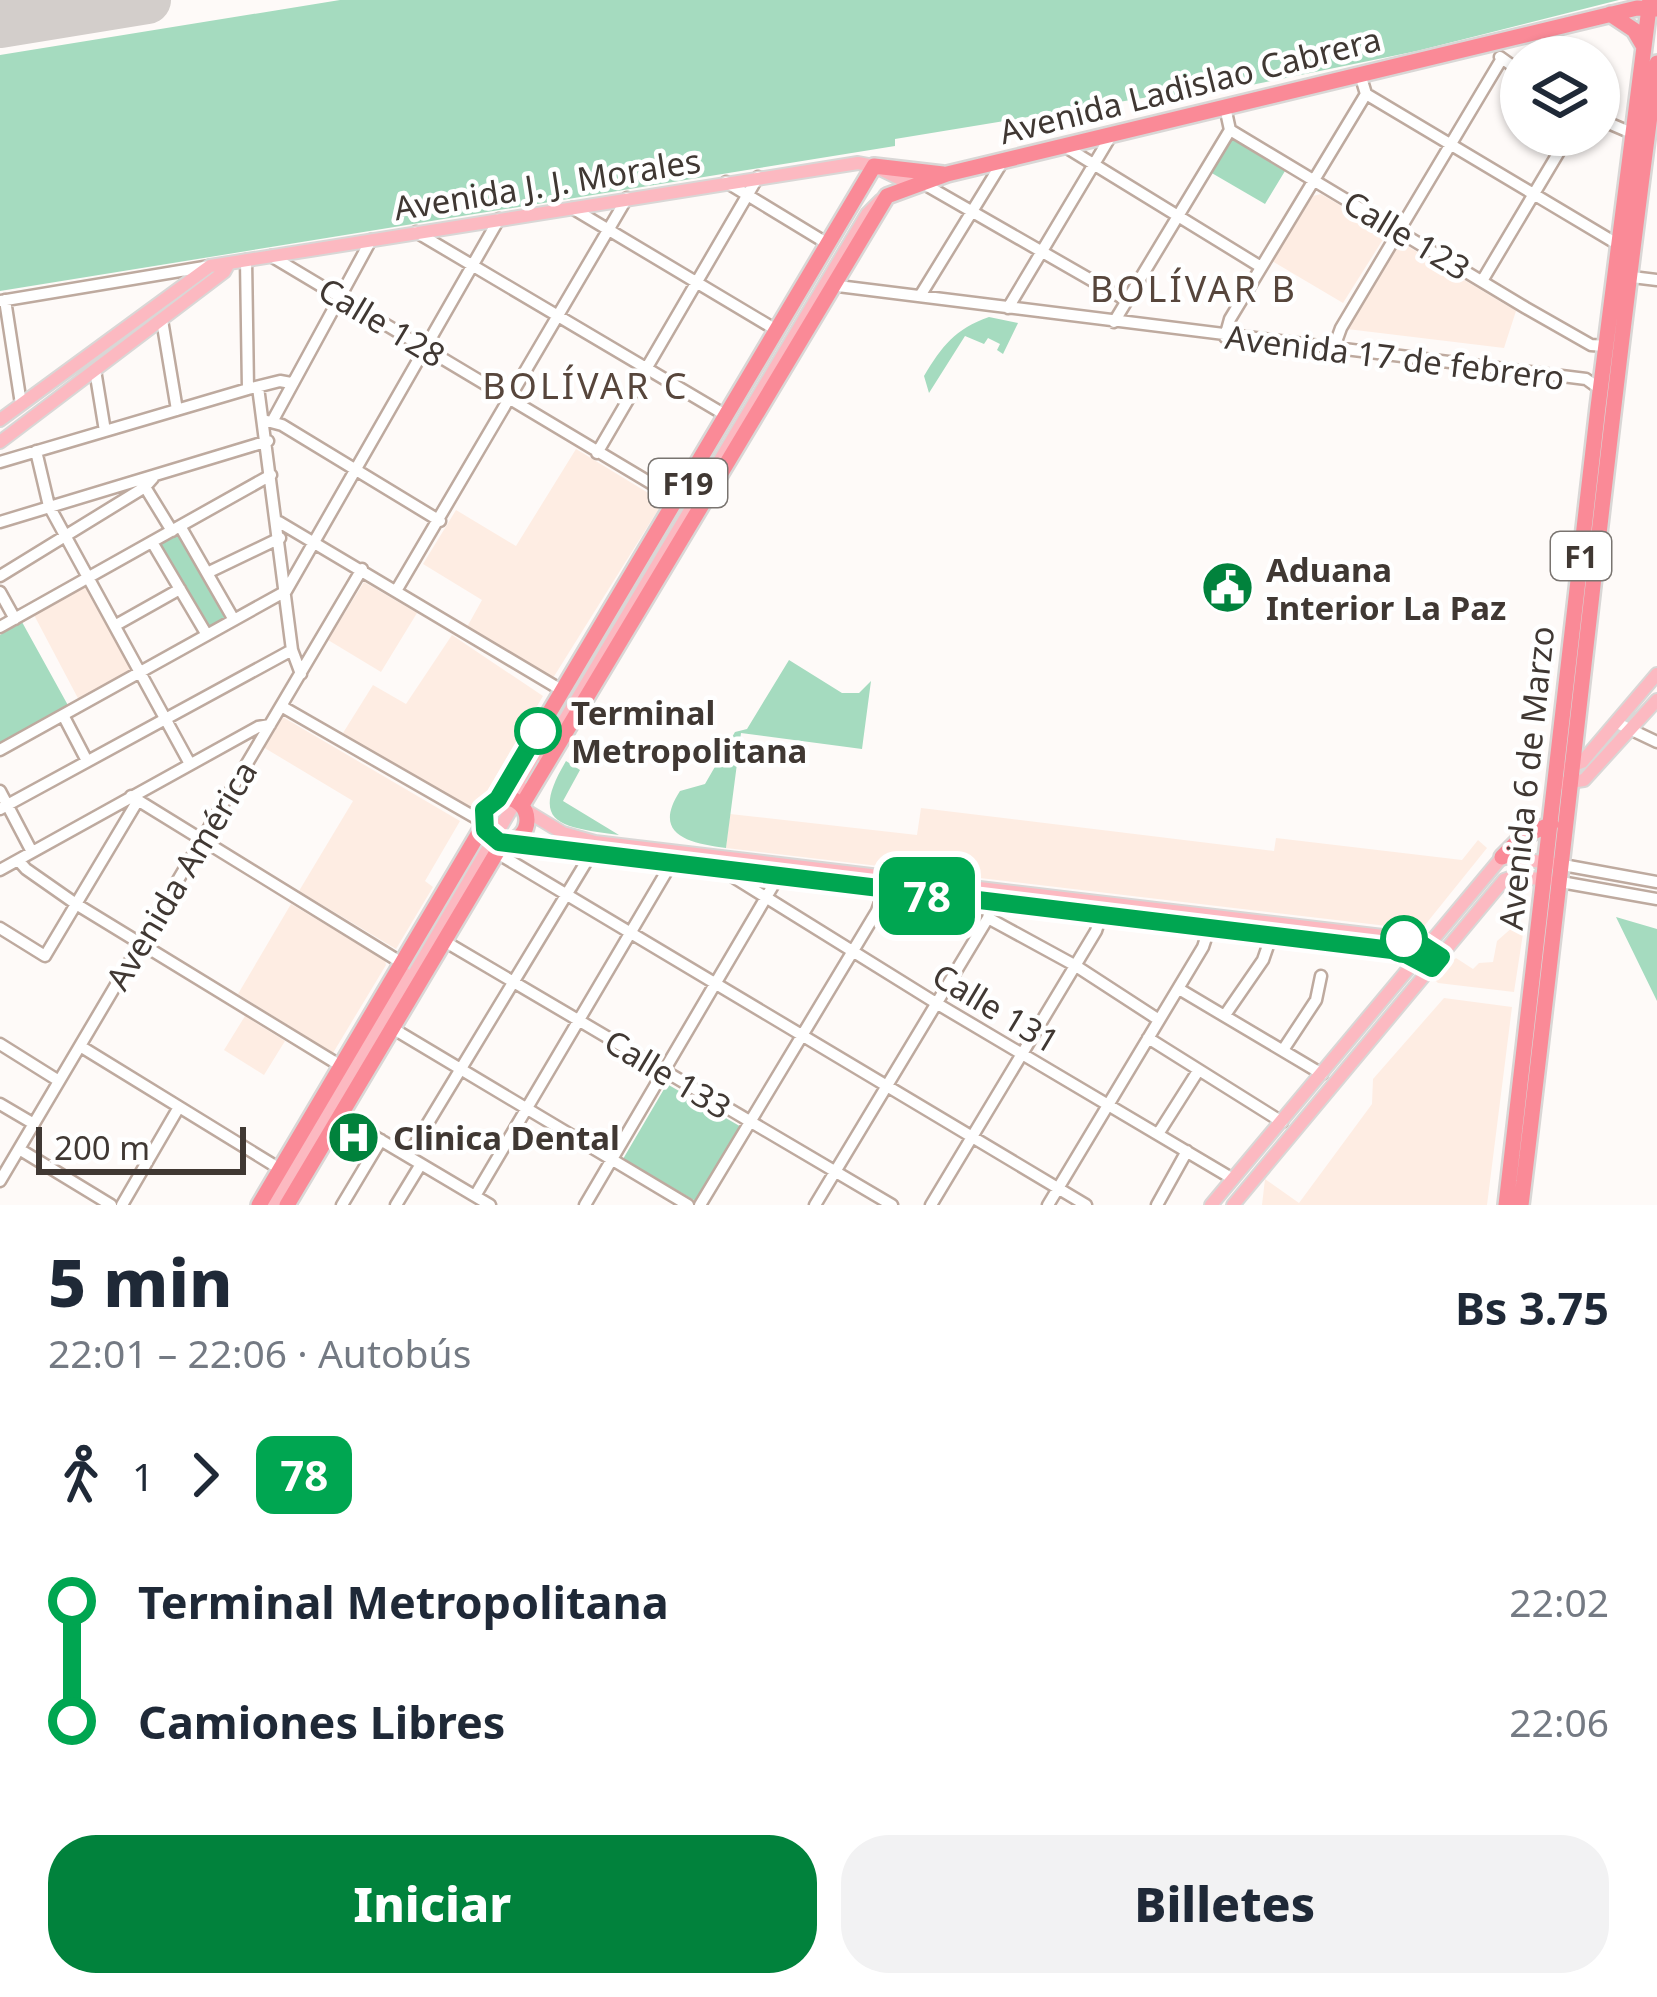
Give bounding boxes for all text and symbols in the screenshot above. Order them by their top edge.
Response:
street label: Avenida Ladislao Cabrera [995,16,1385,154]
map controls [1500,36,1620,156]
button: layers [1500,36,1620,156]
street label: Avenida J. J. Morales [390,138,704,230]
street label: Calle 123 [1335,180,1479,290]
district label: BOLÍVAR B [1090,264,1298,313]
street label: Calle 128 [310,267,454,377]
street label: Avenida 17 de febrero [1223,314,1567,400]
district label: BOLÍVAR C [482,361,690,410]
road number: F19 [649,459,727,507]
road number: F1 [1551,532,1611,580]
place label: Aduana Interior La Paz [1266,547,1506,630]
public building icon: Aduana Interior La Paz [1199,560,1255,616]
street label: Avenida 6 de Marzo [1488,624,1564,932]
place label: Terminal Metropolitana [571,690,807,773]
marker: Terminal Metropolitana [516,709,560,753]
street label: Avenida América [95,752,267,998]
line badge: 78 [873,857,981,935]
text: 78 [903,867,951,924]
unlabelled marker [1382,917,1426,961]
street label: Calle 131 [924,953,1068,1063]
street label: Calle 133 [596,1019,740,1129]
hospital icon: Clinica Dental [326,1109,382,1165]
place label: Clinica Dental [393,1115,620,1160]
scale bar [36,1121,246,1174]
text: 200 m [54,1125,150,1170]
text: 5 min [48,1236,232,1326]
text: Bs 3.75 [1455,1277,1609,1338]
text: 22:01 – 22:06 · Autobús [48,1326,471,1379]
icon: walk [48,1442,114,1508]
icon: forward [172,1442,238,1508]
text: 78 [280,1446,328,1503]
text: 1 [132,1449,154,1502]
text: Terminal Metropolitana [138,1571,669,1632]
text: 22:02 [1509,1575,1609,1628]
text: Camiones Libres [138,1691,505,1752]
text: 22:06 [1509,1695,1609,1748]
button: Iniciar [48,1835,817,1973]
button: Billetes [841,1835,1609,1973]

